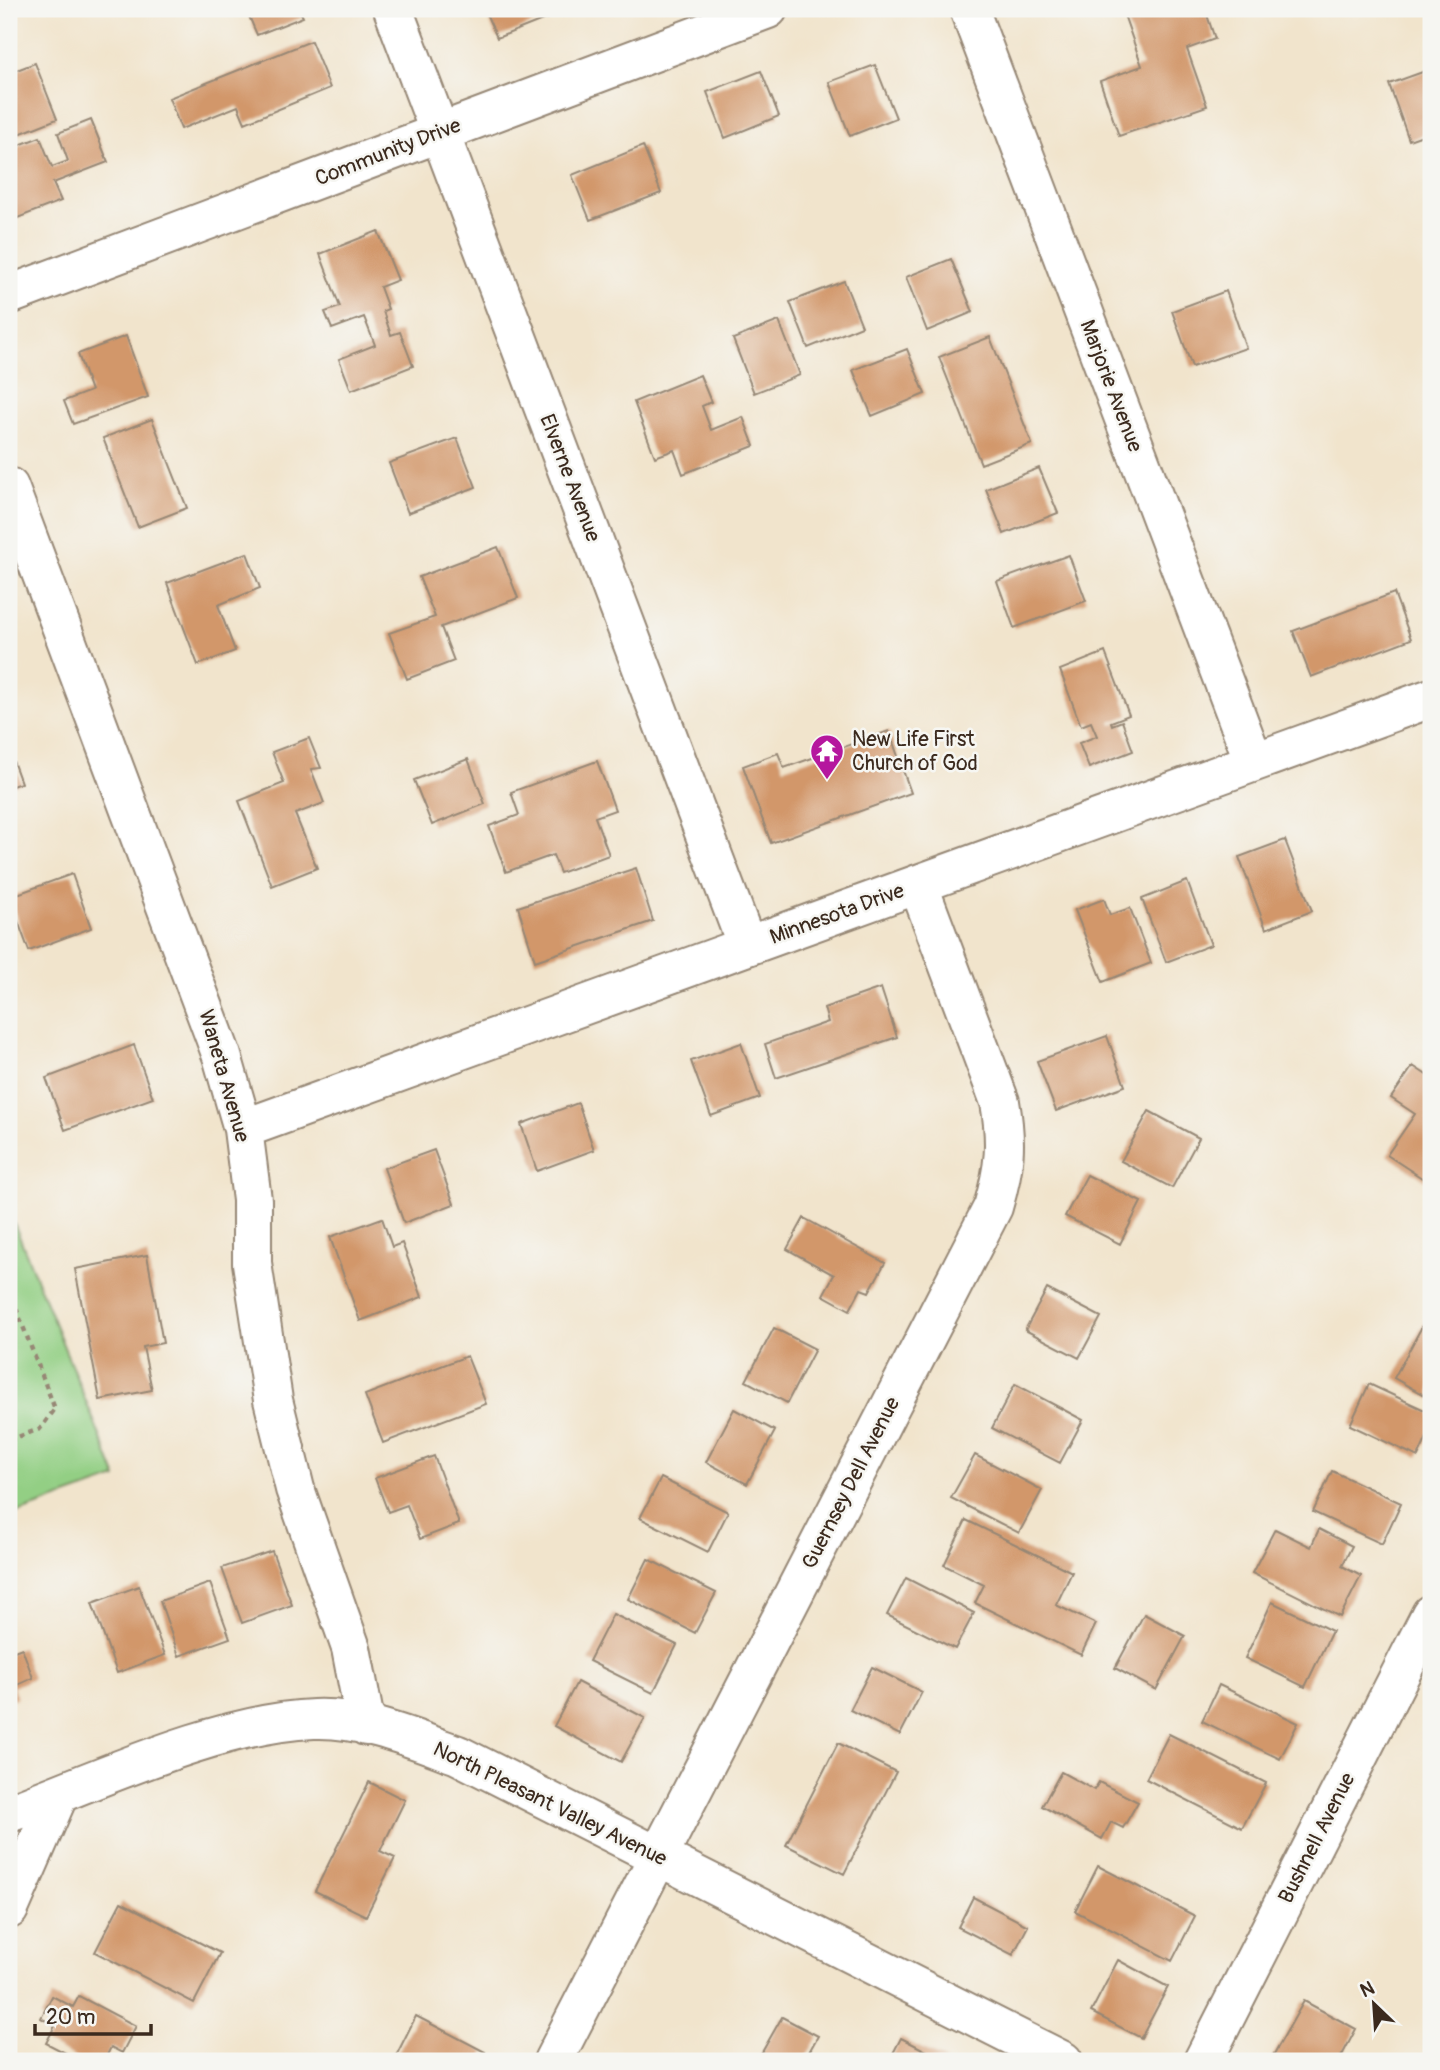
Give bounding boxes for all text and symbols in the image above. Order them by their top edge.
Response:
street label: Community Drive [311,112,465,192]
street label: Marjorie Avenue [1073,316,1149,456]
street label: Elverne Avenue [533,410,607,546]
place label: New Life First Church of God [852,726,978,777]
temple icon: New Life First Church of God [808,732,846,781]
street label: Minnesota Drive [766,877,908,951]
street label: Waneta Avenue [192,1007,256,1146]
street label: Guernsey Dell Avenue [796,1392,906,1574]
street label: North Pleasant Valley Avenue [429,1736,672,1873]
street label: Bushnell Avenue [1273,1768,1362,1908]
north arrow [1338,1968,1408,2038]
text: N [1356,1976,1378,2003]
scale bar [35,1993,150,2037]
text: 20 m [46,2004,95,2031]

